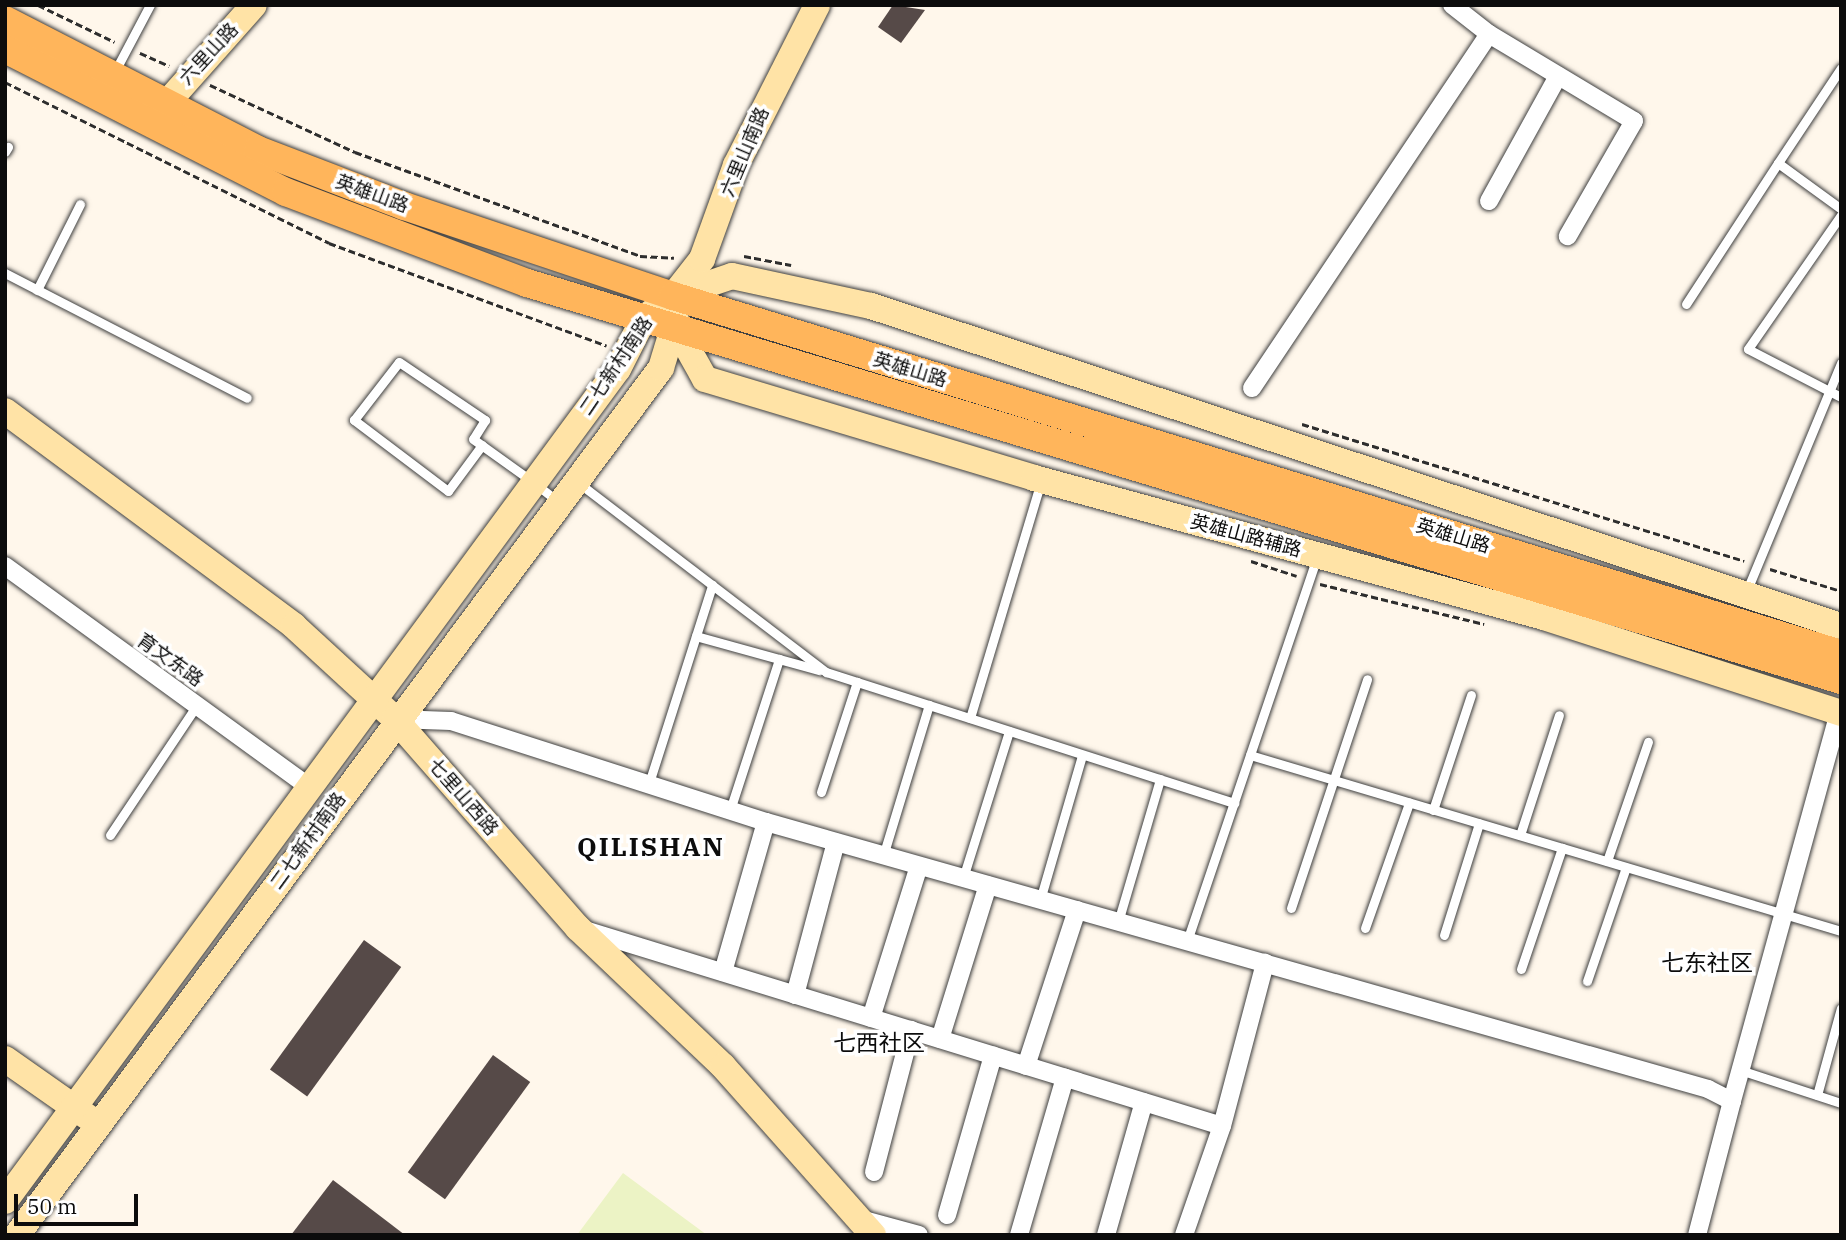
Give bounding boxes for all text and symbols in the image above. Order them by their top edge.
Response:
street label: 六里山路 [175,18,243,90]
street label: 六里山南路 [716,104,774,200]
street label: 英雄山路 [332,170,412,218]
street label: 二七新村南路 [575,312,657,420]
street label: 英雄山路 [870,348,950,392]
street label: 英雄山路辅路 [1188,510,1304,562]
street label: 英雄山路 [1413,514,1493,558]
street label: 育文东路 [133,628,207,692]
street label: 七里山西路 [423,754,503,840]
street label: 二七新村南路 [265,788,351,894]
district label: QILISHAN [578,831,724,863]
district label: 七东社区 [1661,948,1753,976]
district label: 七西社区 [833,1028,925,1056]
scale bar [18,1180,142,1224]
text: 50 m [27,1192,77,1220]

